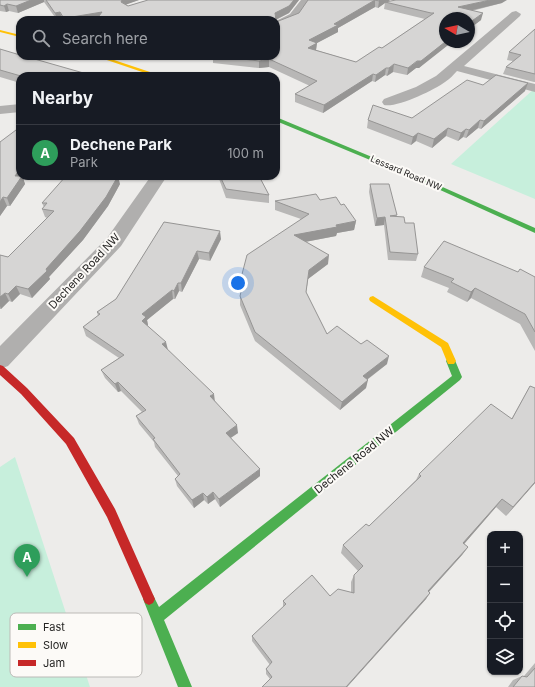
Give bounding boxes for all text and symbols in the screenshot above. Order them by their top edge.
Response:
north arrow [439,12,475,48]
search box [16,16,280,60]
icon: search [30,27,52,49]
text: Search here [62,29,148,48]
text: Nearby [32,88,93,108]
text: Dechene Park [70,135,172,154]
text: A [40,145,50,161]
text: 100 m [227,145,264,161]
street label: Lessard Road NW [369,153,443,193]
text: Park [70,154,98,170]
street label: Dechene Road NW [45,230,123,312]
your location [228,273,248,293]
street label: Dechene Road NW [311,424,397,496]
map controls [487,531,523,675]
button: + [487,531,523,567]
pin: A [14,544,40,577]
button: − [487,567,523,603]
button: locate [487,603,523,639]
legend [10,613,142,677]
text: Fast [43,620,65,634]
text: Slow [43,638,68,652]
button: layers [487,639,523,675]
text: Jam [43,656,65,670]

